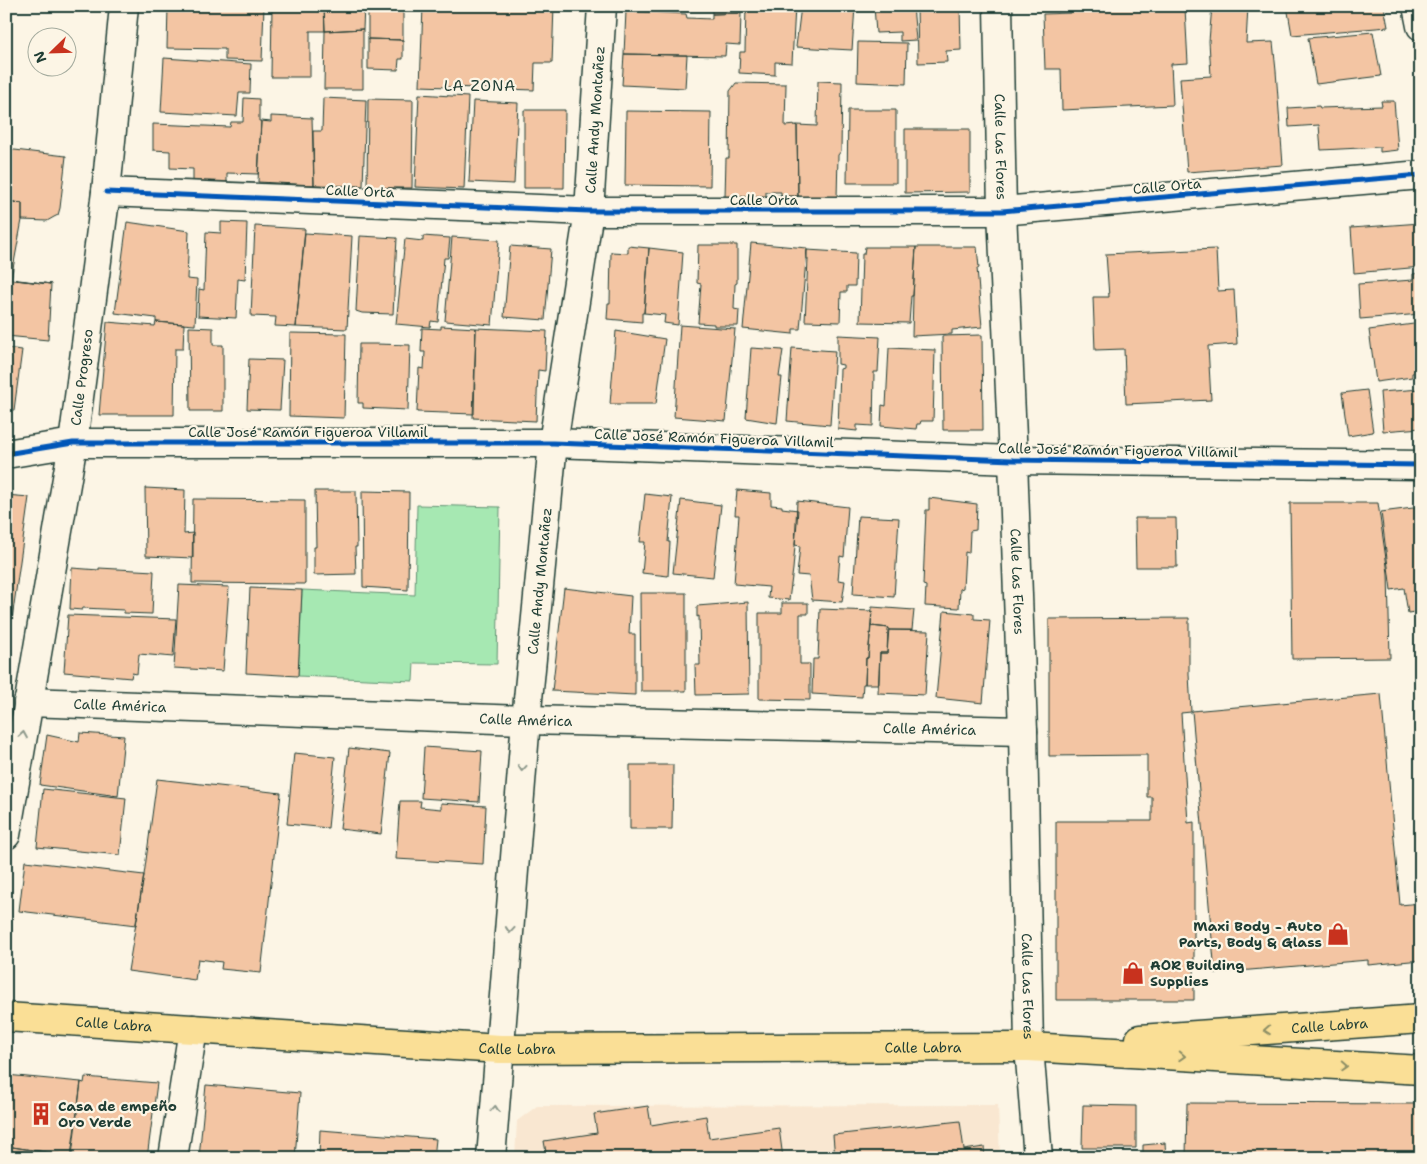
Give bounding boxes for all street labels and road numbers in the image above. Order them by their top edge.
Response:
street label: Calle Andy Montañez [581,45,608,194]
street label: Calle Las Flores [991,94,1011,200]
street label: Calle Orta [1132,174,1202,198]
street label: Calle Orta [325,181,395,201]
street label: Calle Orta [730,191,799,209]
street label: Calle Progreso [66,328,97,427]
street label: Calle José Ramón Figueroa Villamil [188,423,429,441]
street label: Calle José Ramón Figueroa Villamil [594,425,835,451]
street label: Calle José Ramón Figueroa Villamil [998,439,1239,461]
street label: Calle Andy Montañez [523,507,556,655]
street label: Calle Las Flores [1007,528,1028,635]
street label: Calle América [73,695,167,716]
street label: Calle América [479,709,573,730]
street label: Calle América [883,719,977,739]
street label: Calle Las Flores [1018,933,1038,1040]
street label: Calle Labra [75,1013,153,1035]
street label: Calle Labra [1291,1014,1369,1037]
street label: Calle Labra [885,1038,962,1057]
street label: Calle Labra [478,1039,556,1058]

